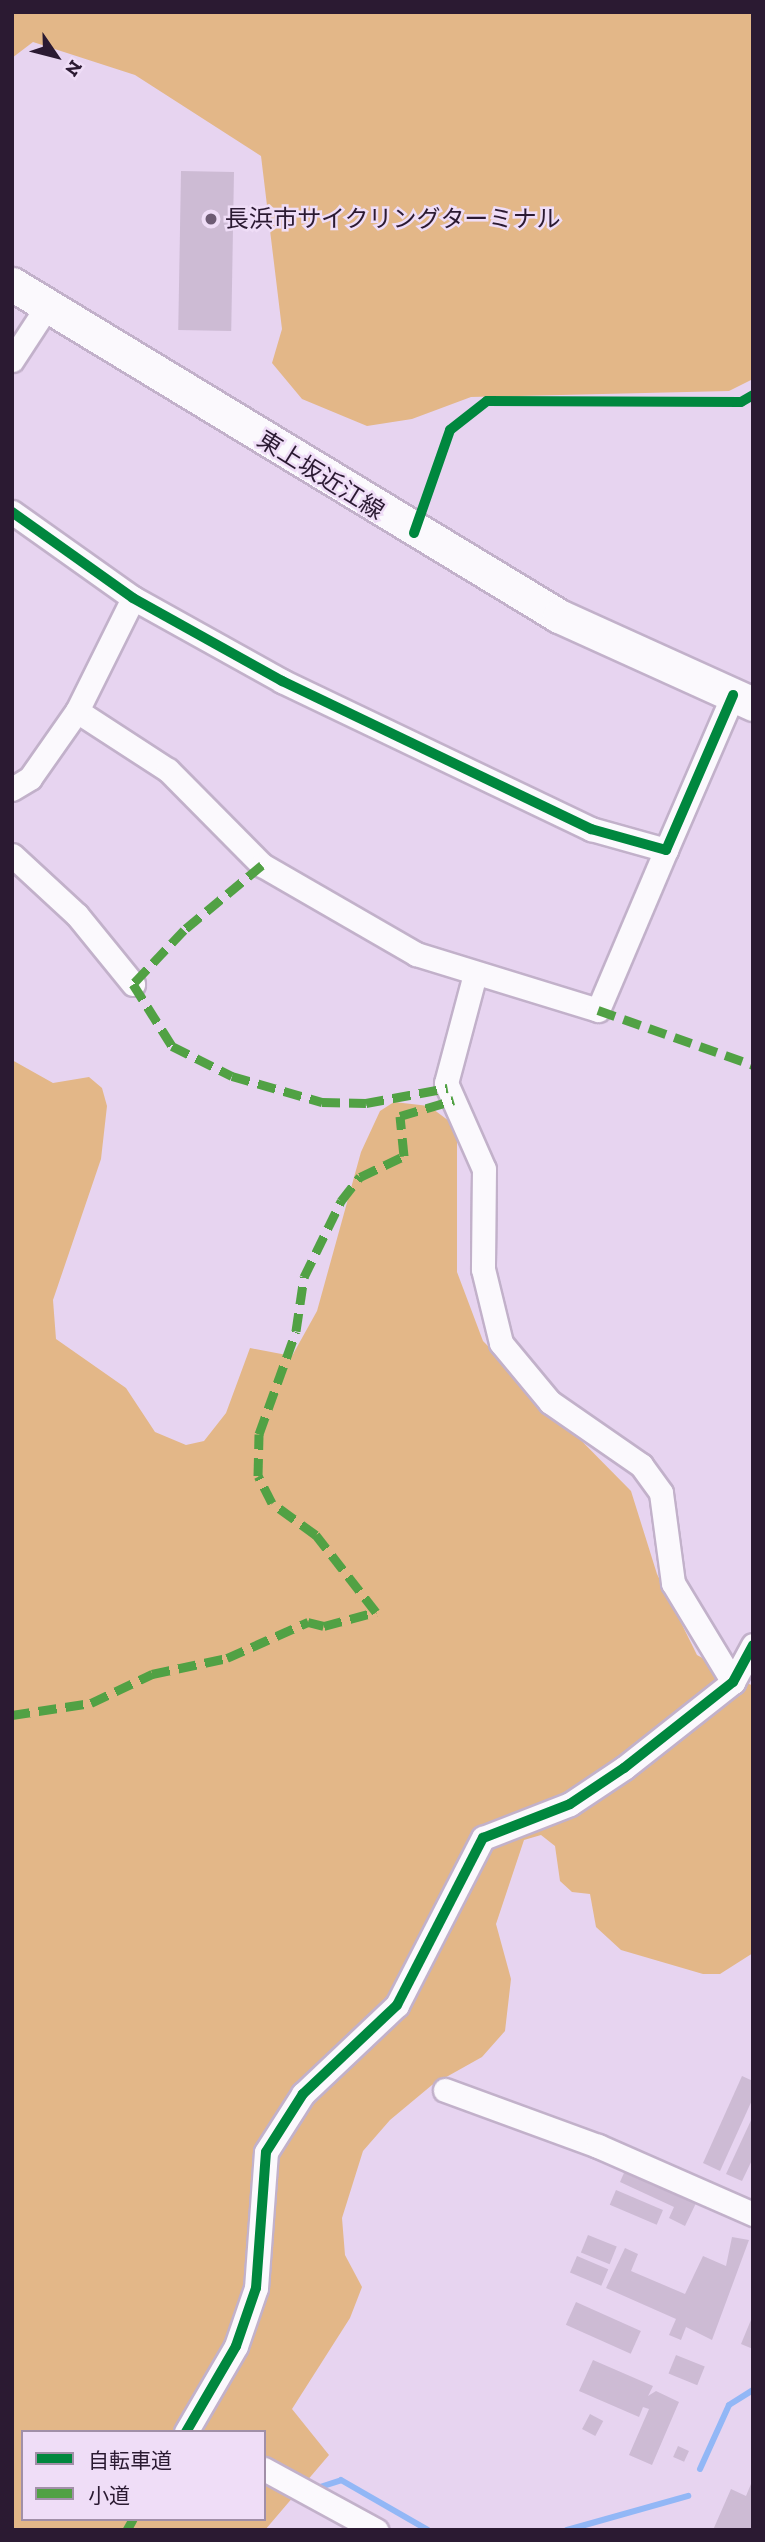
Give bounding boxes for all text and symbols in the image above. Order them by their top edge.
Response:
north arrow [21,21,91,91]
text: N [60,56,87,81]
place label: 長浜市サイクリングターミナル [225,205,561,233]
marker: 長浜市サイクリングターミナル [203,211,219,227]
street label: 東上坂近江線 [252,425,390,525]
legend [21,2430,266,2521]
text: 自転車道 [88,2448,172,2473]
text: 小道 [88,2483,130,2508]

